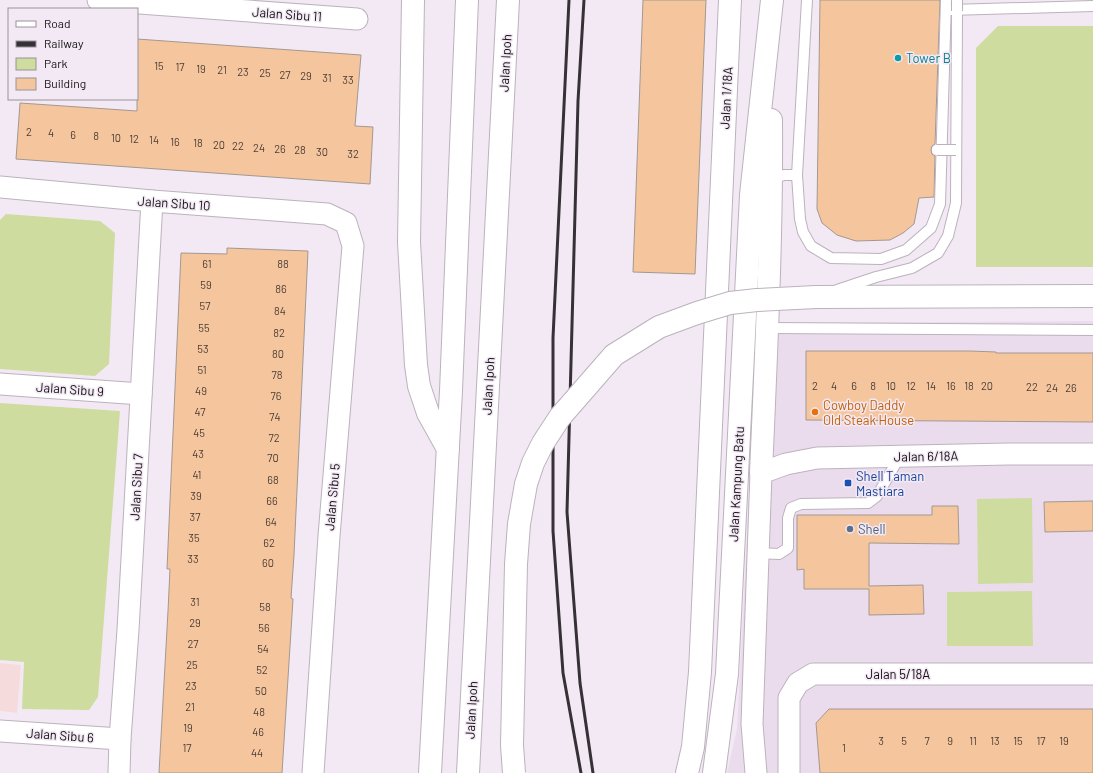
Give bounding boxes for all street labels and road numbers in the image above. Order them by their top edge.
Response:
street label: Jalan Sibu 11 [251,4,323,24]
street label: Jalan Ipoh [495,34,515,92]
street label: Jalan 1/18A [716,66,736,130]
street label: Jalan Sibu 10 [137,192,211,214]
street label: Jalan Ipoh [478,357,498,415]
street label: Jalan Sibu 9 [36,379,104,399]
street label: Jalan Kampung Batu [725,426,747,542]
street label: Jalan 6/18A [894,447,958,465]
street label: Jalan Sibu 7 [126,453,146,521]
street label: Jalan Sibu 5 [321,462,343,531]
street label: Jalan 5/18A [866,666,930,682]
street label: Jalan Ipoh [461,681,481,739]
street label: Jalan Sibu 6 [26,725,95,745]

